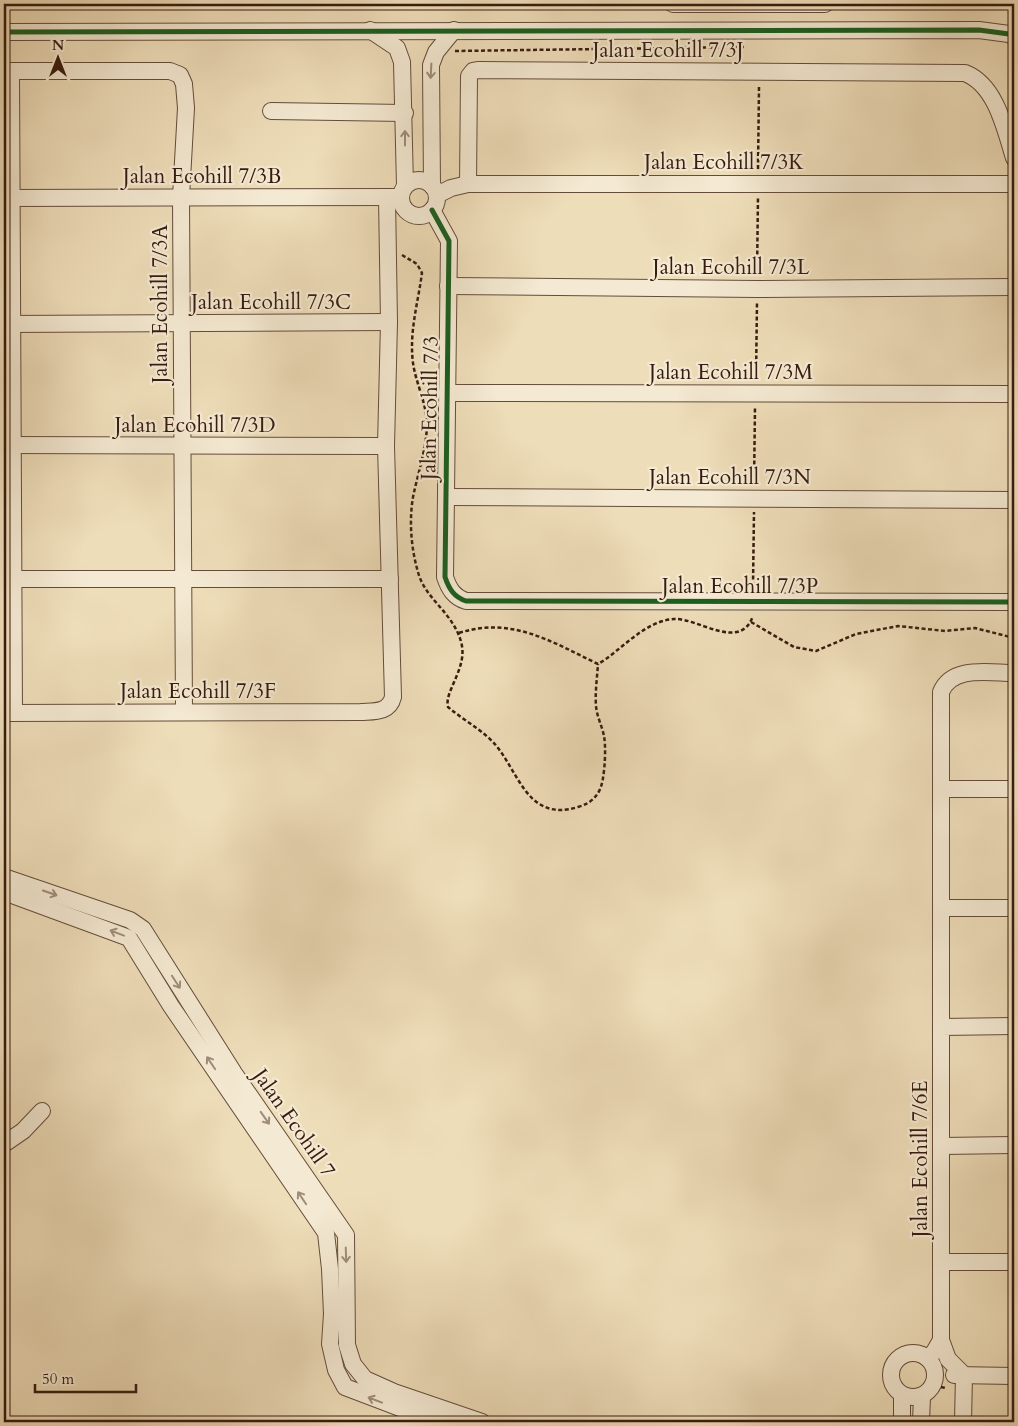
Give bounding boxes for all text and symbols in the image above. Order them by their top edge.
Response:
north arrow [32,32,82,82]
text: N [52,36,64,55]
street label: Jalan Ecohill 7/3J [589,36,744,65]
one-way arrow [427,63,436,79]
one-way arrow [400,130,410,146]
street label: Jalan Ecohill 7/3K [641,148,804,177]
street label: Jalan Ecohill 7/3B [120,162,281,191]
street label: Jalan Ecohill 7/3A [146,224,175,387]
street label: Jalan Ecohill 7/3L [650,253,810,282]
street label: Jalan Ecohill 7/3C [188,288,351,317]
street label: Jalan Ecohill 7/3 [414,336,446,483]
street label: Jalan Ecohill 7/3M [646,358,813,387]
street label: Jalan Ecohill 7/3D [111,411,276,440]
street label: Jalan Ecohill 7/3N [646,463,811,492]
street label: Jalan Ecohill 7/3P [659,572,818,601]
street label: Jalan Ecohill 7/3F [117,677,276,706]
one-way arrow [42,889,57,898]
one-way arrow [110,928,125,937]
one-way arrow [171,975,181,989]
one-way arrow [205,1056,216,1070]
street label: Jalan Ecohill 7 [244,1060,342,1183]
street label: Jalan Ecohill 7/6E [906,1080,935,1241]
one-way arrow [260,1111,270,1125]
one-way arrow [296,1191,306,1205]
one-way arrow [342,1247,351,1263]
scale bar [35,1361,136,1393]
text: 50 m [42,1369,74,1389]
one-way arrow [368,1395,383,1404]

